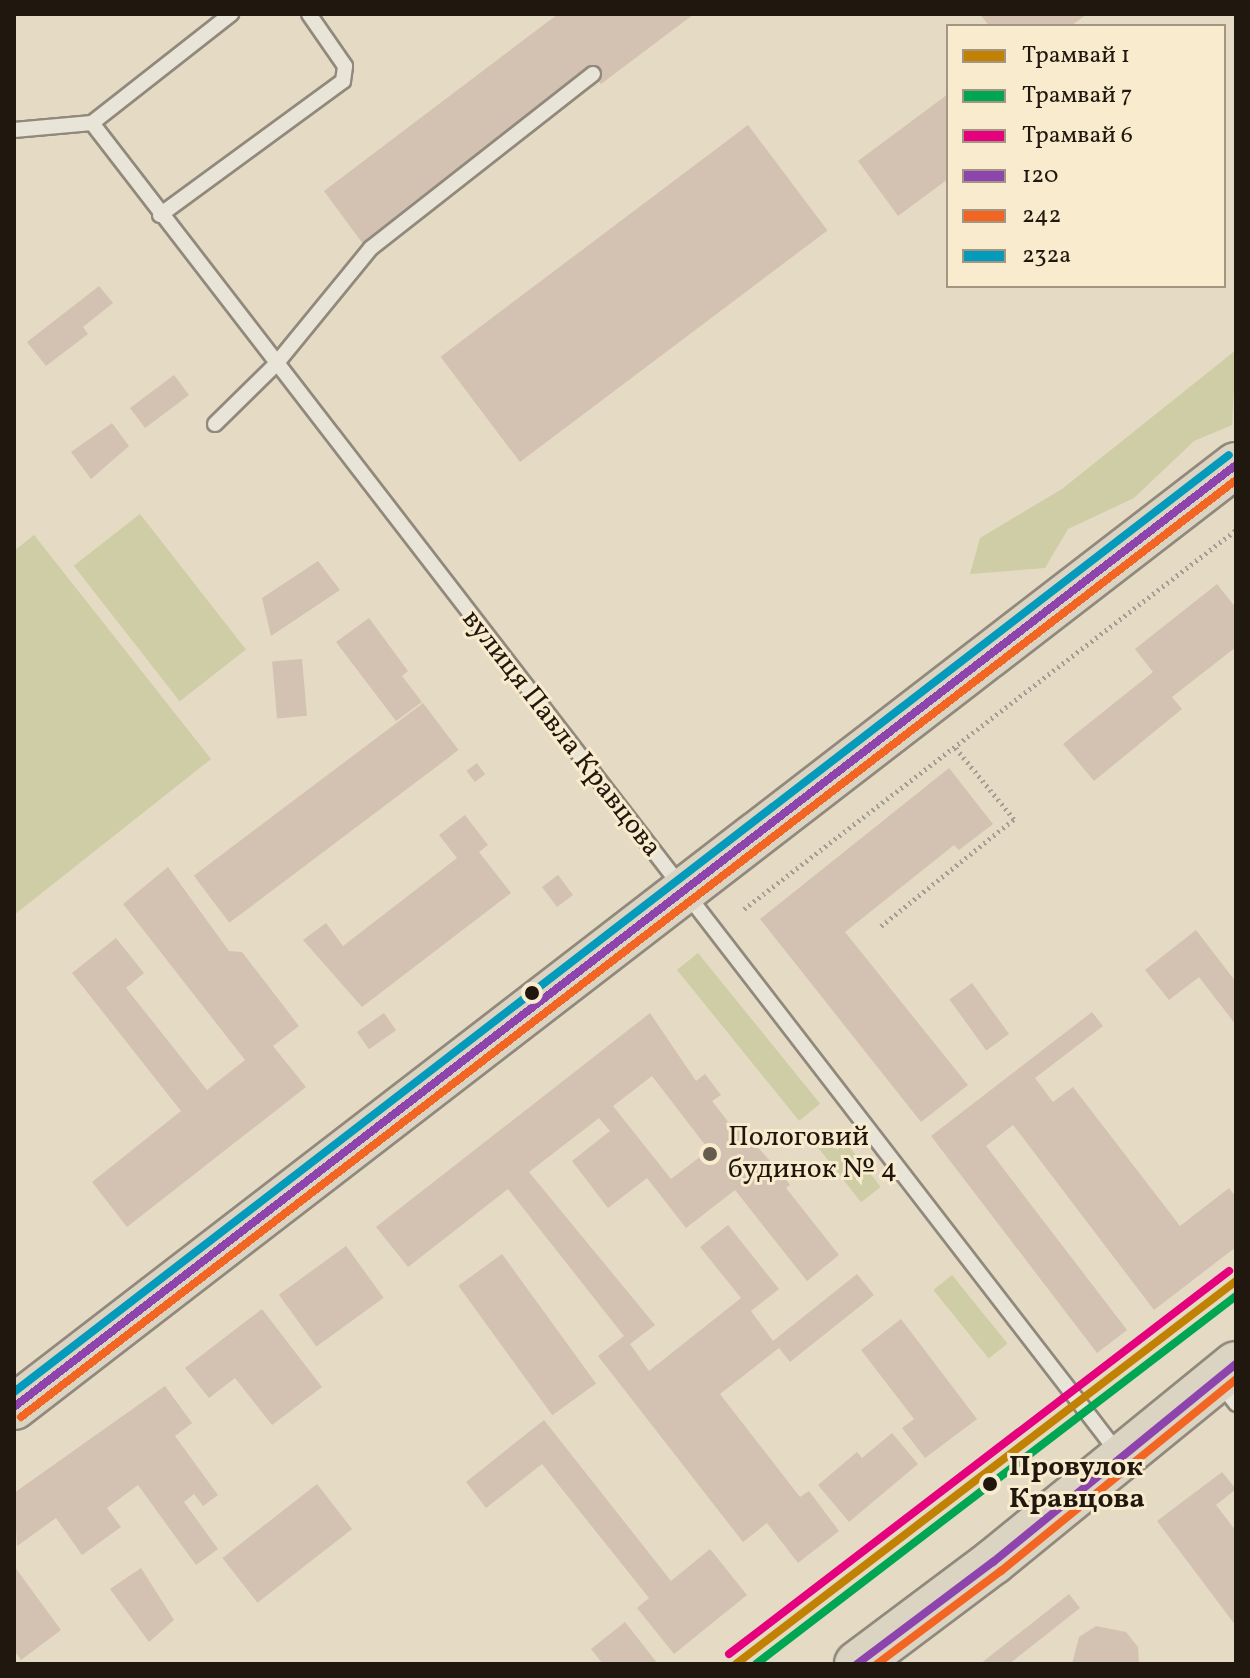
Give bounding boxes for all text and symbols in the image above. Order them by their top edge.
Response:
legend [946,24,1226,288]
text: Трамвай 1 [1022,39,1130,73]
text: Трамвай 7 [1022,79,1132,113]
text: Трамвай 6 [1022,119,1133,153]
text: 120 [1022,159,1058,193]
text: 242 [1022,199,1061,233]
text: 232а [1022,239,1071,273]
street label: вулиця Павла Кравцова [454,604,668,864]
unlabelled marker [524,985,540,1001]
place label: Пологовий будинок № 4 [728,1121,897,1187]
marker: Пологовий будинок № 4 [699,1143,721,1165]
place label: Провулок Кравцова [1009,1451,1145,1517]
marker: Провулок Кравцова [978,1472,1002,1496]

